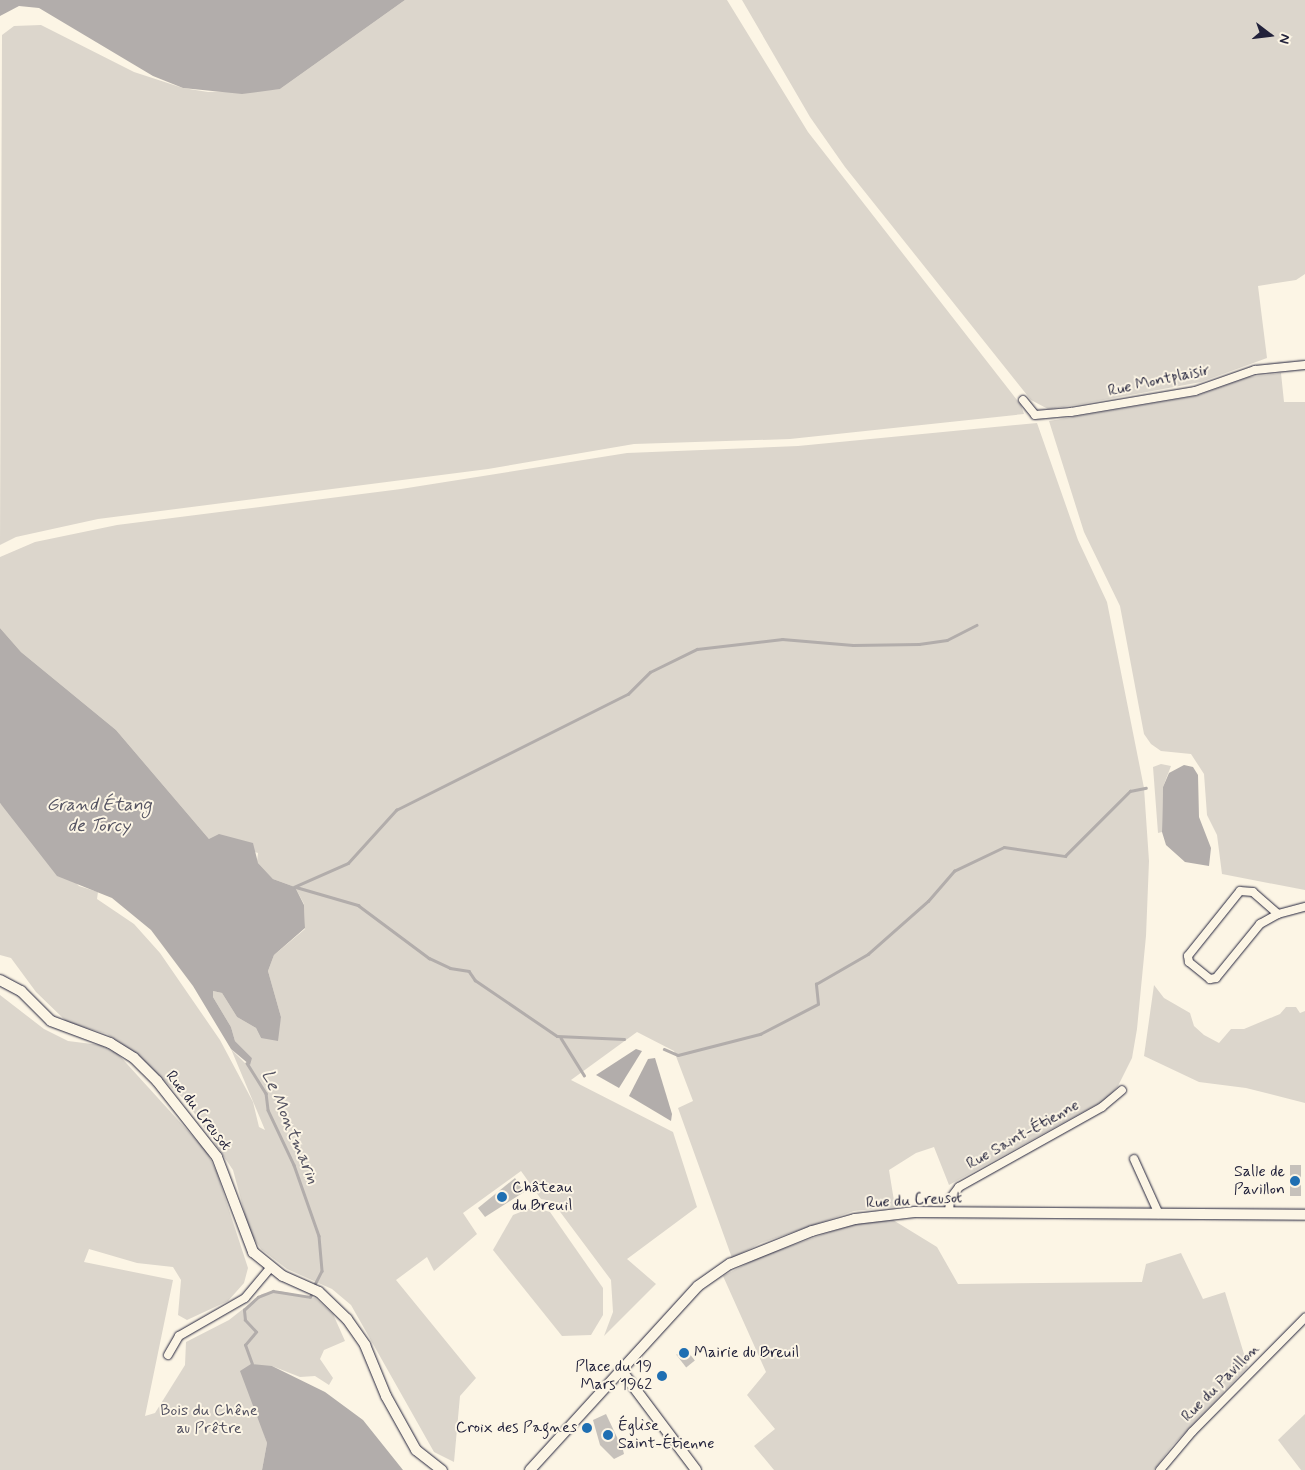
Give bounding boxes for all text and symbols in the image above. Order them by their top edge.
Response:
north arrow [1245,10,1295,60]
text: N [1275,32,1294,46]
street label: Rue Montplaisir [1106,361,1212,401]
water label: Grand Étang de Torcy [46,795,152,838]
street label: Rue du Creusot [160,1066,236,1156]
water label: Le Montmarin [257,1070,323,1184]
street label: Rue Saint-Étienne [964,1096,1082,1174]
place label: Salle de Pavillon [1234,1162,1285,1200]
marker: Salle de Pavillon [1289,1175,1301,1187]
place label: Château du Breuil [512,1178,573,1216]
street label: Rue du Creusot [864,1189,964,1213]
marker: Château du Breuil [496,1191,508,1203]
street label: Rue du Pavillon [1180,1342,1262,1424]
place label: Mairie du Breuil [694,1343,799,1363]
marker: Mairie du Breuil [678,1347,690,1359]
place label: Place du 19 Mars 1962 [577,1357,652,1395]
marker: Place du 19 Mars 1962 [656,1370,668,1382]
park label: Bois du Chêne au Prêtre [162,1401,256,1439]
place label: Église Saint-Étienne [618,1416,715,1454]
place label: Croix des Pagnes [458,1418,577,1438]
marker: Croix des Pagnes [581,1422,593,1434]
marker: Église Saint-Étienne [602,1429,614,1441]

